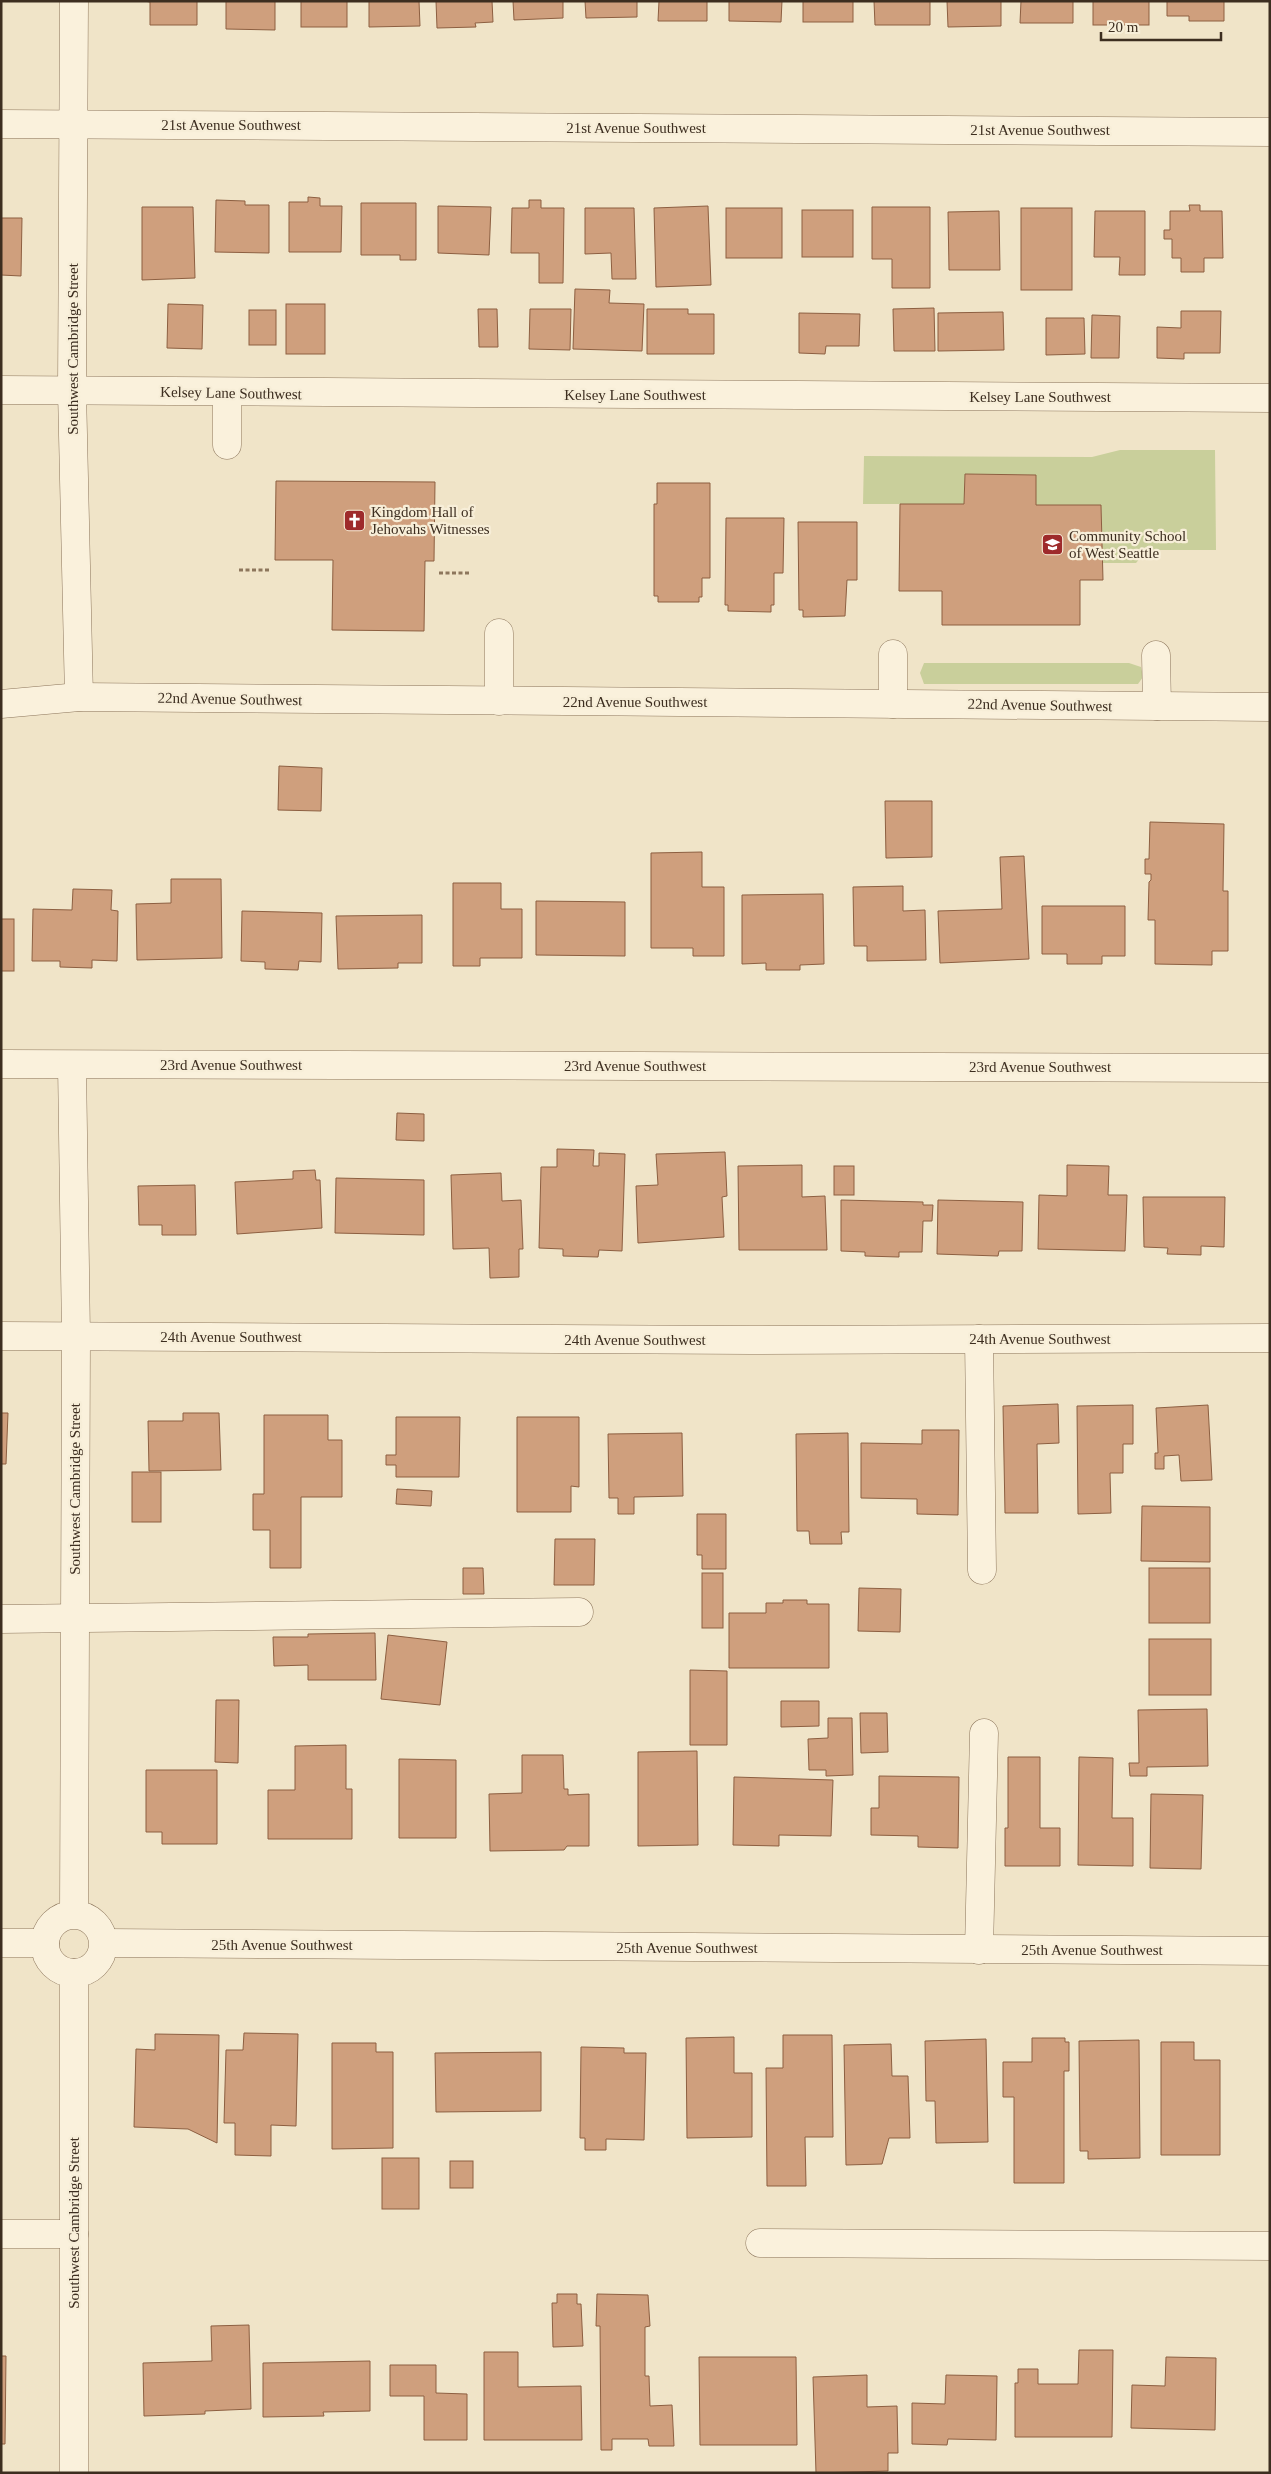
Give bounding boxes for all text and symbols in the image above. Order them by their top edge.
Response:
scale bar [1101,10,1221,42]
text: 20 m [1108,19,1139,35]
street label: 21st Avenue Southwest [161,117,302,133]
street label: 21st Avenue Southwest [566,120,707,136]
street label: 21st Avenue Southwest [970,122,1111,138]
street label: Southwest Cambridge Street [65,262,81,435]
street label: Kelsey Lane Southwest [160,384,303,402]
street label: Kelsey Lane Southwest [564,387,707,403]
street label: Kelsey Lane Southwest [969,389,1112,405]
place label: Kingdom Hall of Jehovahs Witnesses [371,504,490,537]
church icon: Kingdom Hall of Jehovahs Witnesses [343,509,367,533]
place label: Community School of West Seattle [1069,528,1186,561]
school or university icon: Community School of West Seattle [1041,533,1065,557]
street label: 22nd Avenue Southwest [158,690,303,708]
street label: 22nd Avenue Southwest [563,694,708,710]
street label: 22nd Avenue Southwest [968,696,1113,714]
street label: 23rd Avenue Southwest [160,1057,303,1073]
street label: 23rd Avenue Southwest [564,1058,707,1074]
street label: 23rd Avenue Southwest [969,1059,1112,1075]
street label: 24th Avenue Southwest [160,1329,303,1345]
street label: 24th Avenue Southwest [969,1331,1112,1347]
street label: 24th Avenue Southwest [564,1332,707,1348]
street label: Southwest Cambridge Street [67,1402,83,1575]
street label: 25th Avenue Southwest [211,1937,354,1953]
street label: 25th Avenue Southwest [616,1940,759,1956]
street label: 25th Avenue Southwest [1021,1942,1164,1958]
street label: Southwest Cambridge Street [66,2136,82,2309]

